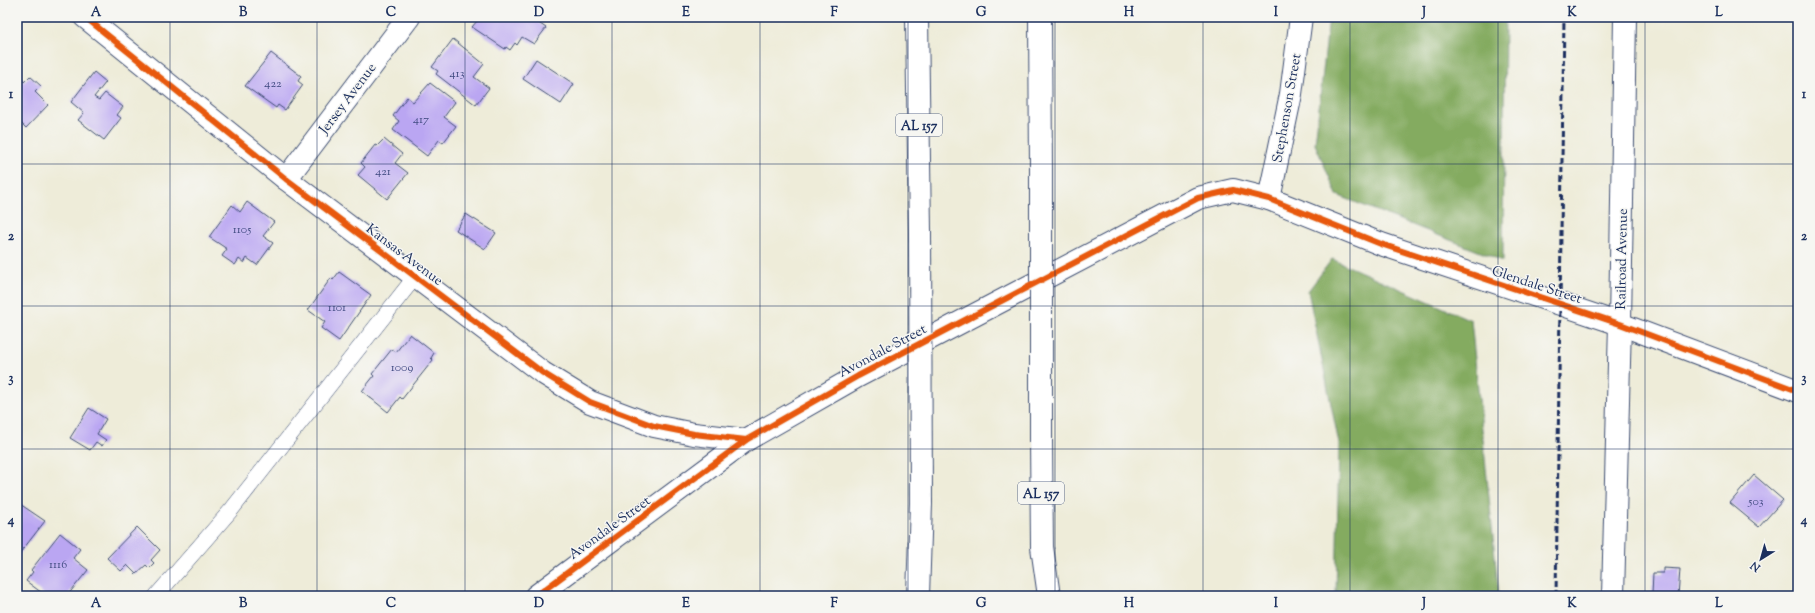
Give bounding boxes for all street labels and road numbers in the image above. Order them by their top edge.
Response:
street label: Stephenson Street [1269,52,1307,165]
street label: Jersey Avenue [315,59,382,140]
road number: AL 157 [896,114,942,136]
street label: Railroad Avenue [1612,208,1634,310]
street label: Kansas Avenue [361,220,447,291]
street label: Glendale Street [1489,262,1584,310]
street label: Avondale Street [835,320,931,383]
road number: AL 157 [1018,482,1064,504]
street label: Avondale Street [565,492,656,565]

